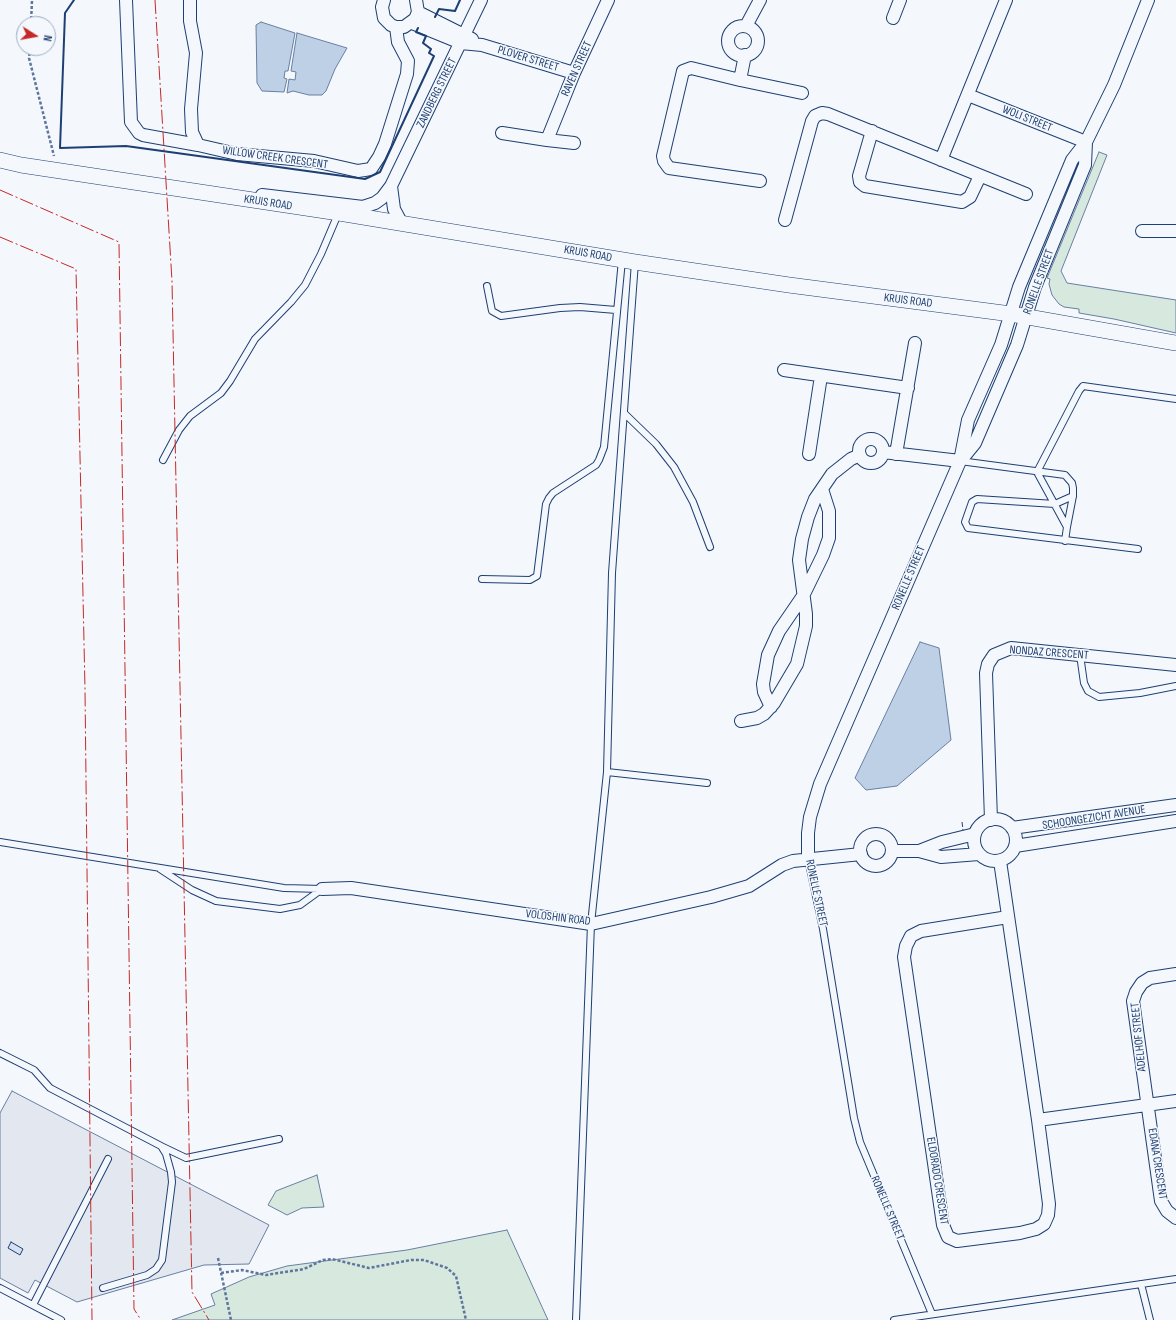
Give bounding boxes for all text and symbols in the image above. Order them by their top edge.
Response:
north arrow [16,16,56,56]
text: N [40,34,54,42]
street label: RAVEN STREET [558,39,596,99]
street label: PLOVER STREET [496,43,560,75]
street label: ZANDBERG STREET [414,56,460,130]
street label: WOLI STREET [1000,102,1054,136]
street label: WILLOW CREEK CRESCENT [221,143,329,173]
street label: KRUIS ROAD [243,192,293,214]
street label: KRUIS ROAD [563,243,613,265]
street label: RONELLE STREET [1021,247,1057,317]
street label: KRUIS ROAD [883,291,933,311]
street label: RONELLE STREET [889,544,929,612]
street label: NONDAZ CRESCENT [1009,643,1089,663]
street label: SCHOONGEZICHT AVENUE [1041,803,1147,833]
street label: RONELLE STREET [802,858,830,928]
street label: VOLOSHIN ROAD [525,907,591,929]
street label: ADELHOF STREET [1128,1002,1150,1072]
street label: EDANA CRESCENT [1144,1127,1170,1201]
street label: ELDORADO CRESCENT [923,1136,951,1226]
street label: RONELLE STREET [867,1174,907,1242]

